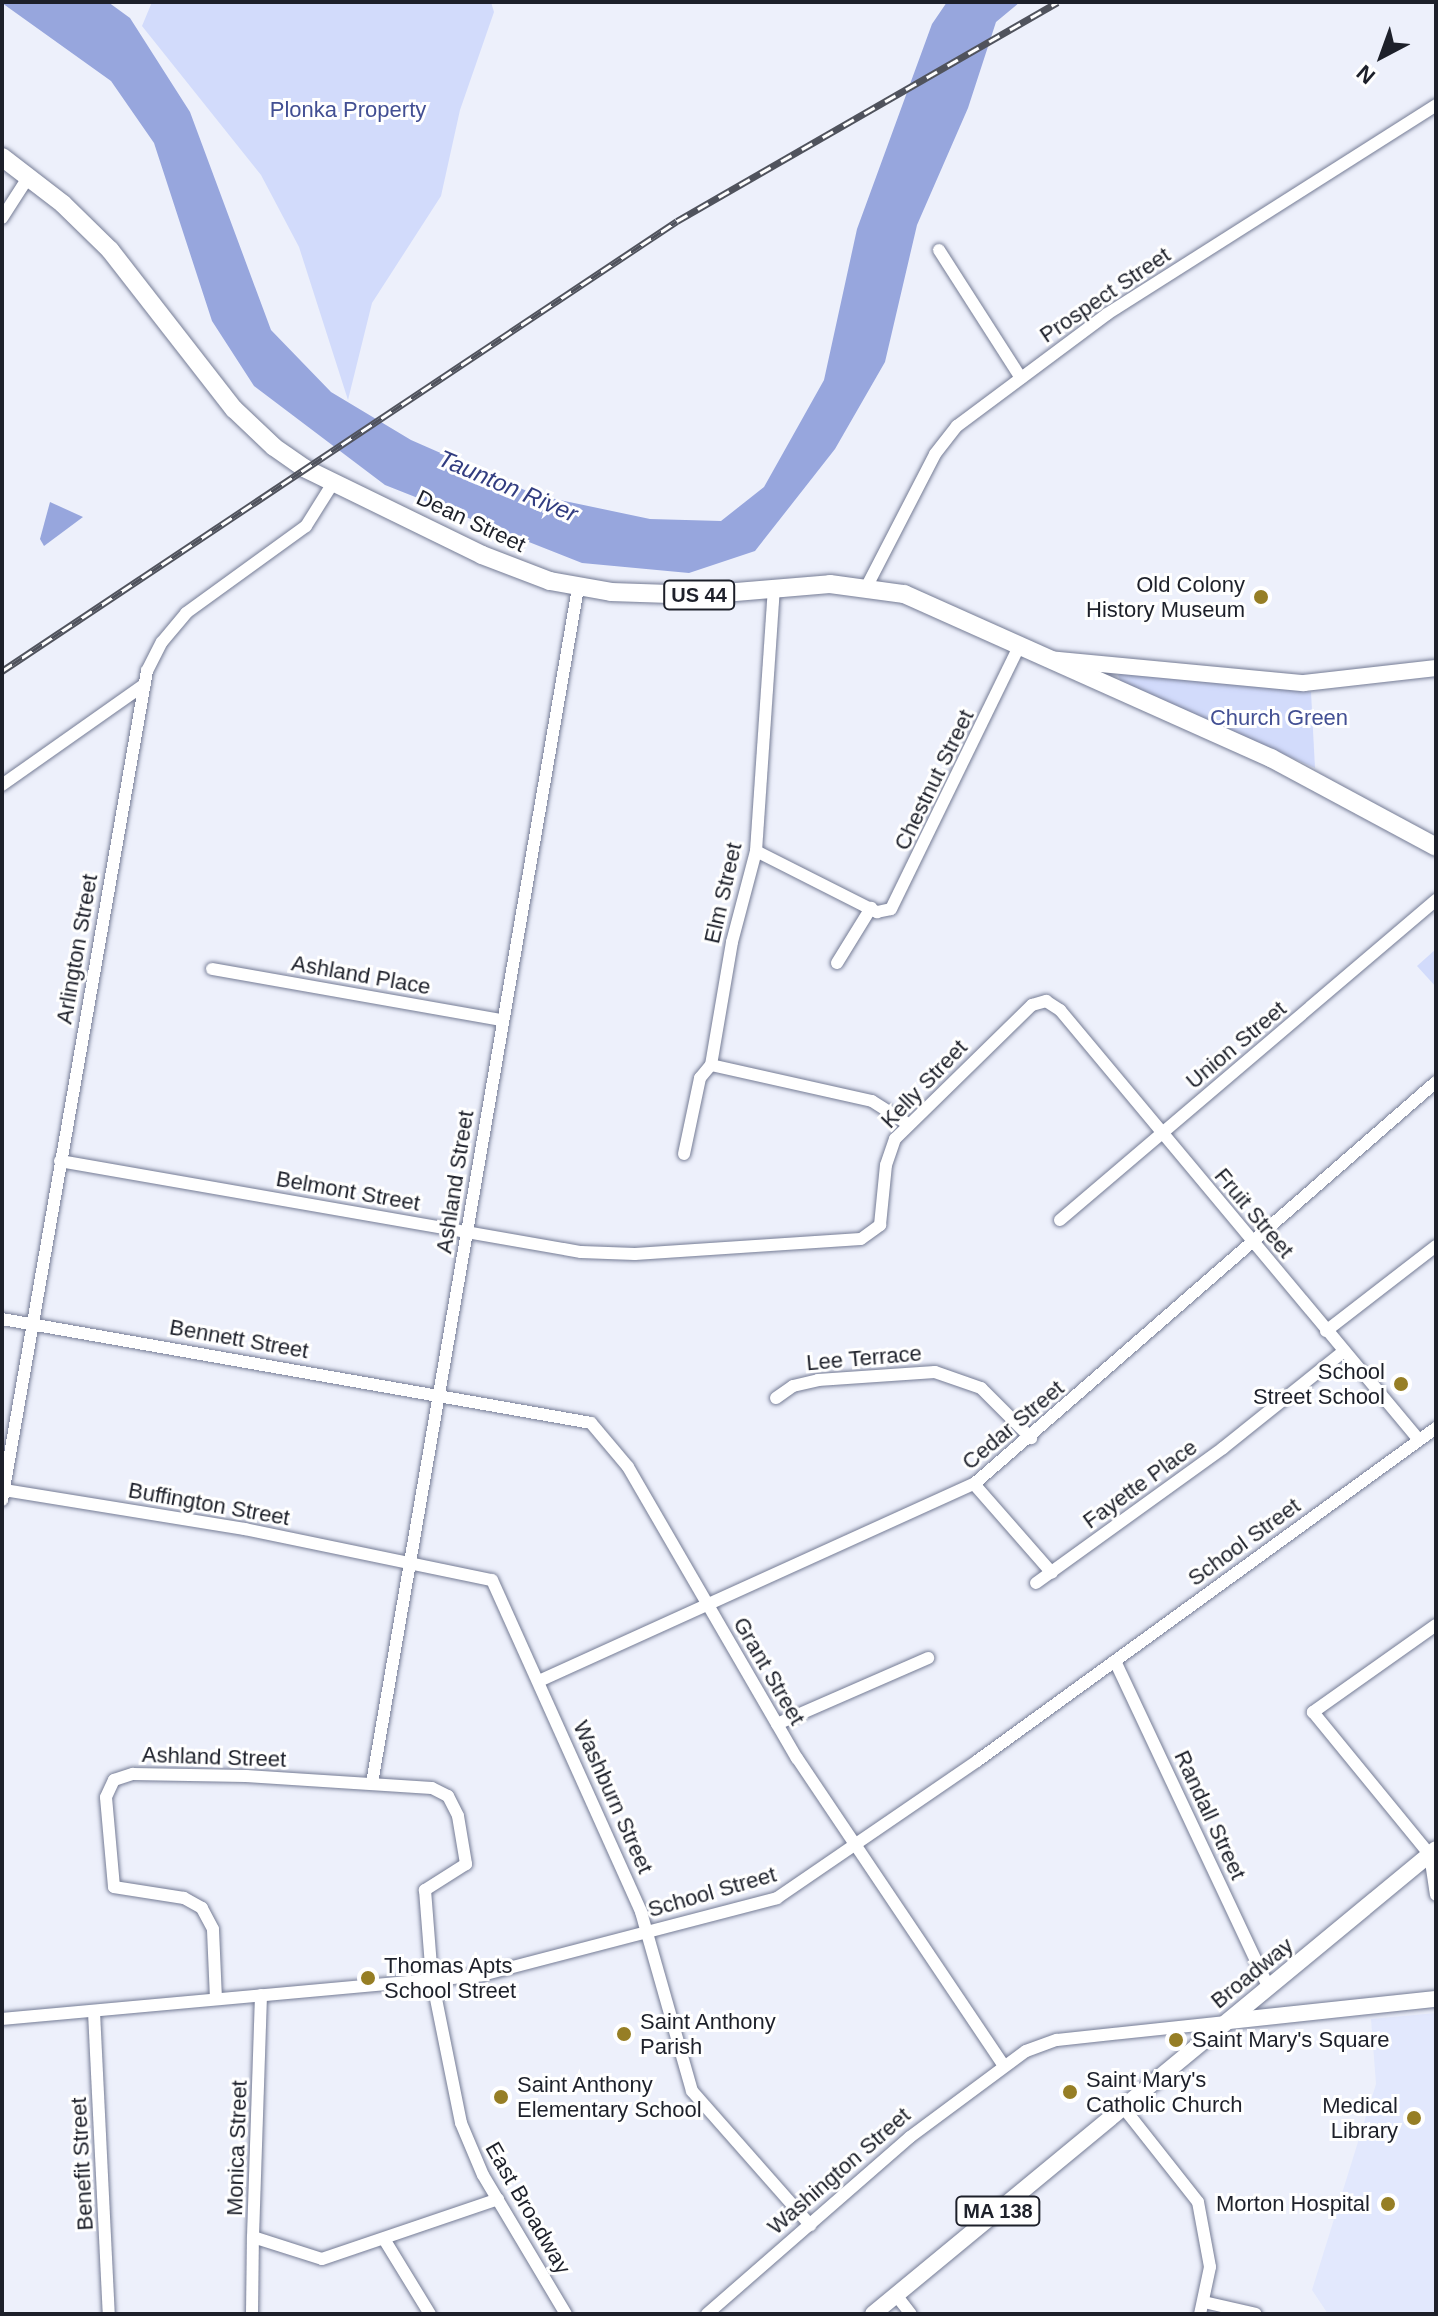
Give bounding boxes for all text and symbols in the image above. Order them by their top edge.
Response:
north arrow [1342,16,1422,96]
text: N [1352,60,1380,89]
park label: Plonka Property [270,97,426,123]
street label: Prospect Street [1035,242,1175,348]
water label: Taunton River [434,444,582,528]
street label: Dean Street [412,484,530,558]
place label: Old Colony History Museum [1086,571,1245,622]
road number: US 44 [663,579,735,611]
marker: Old Colony History Museum [1252,588,1270,606]
park label: Church Green [1210,705,1348,731]
street label: Chestnut Street [889,706,979,854]
street label: Elm Street [699,840,747,946]
street label: Arlington Street [51,872,103,1026]
street label: Ashland Place [289,950,433,1000]
street label: Union Street [1181,996,1291,1094]
street label: Kelly Street [875,1034,973,1134]
street label: Ashland Street [431,1109,479,1255]
street label: Fruit Street [1209,1163,1299,1263]
street label: Belmont Street [274,1165,422,1217]
street label: Bennett Street [167,1314,311,1364]
street label: Lee Terrace [805,1340,923,1376]
place label: School Street School [1253,1358,1385,1410]
street label: Cedar Street [957,1375,1069,1475]
marker: School Street School [1392,1375,1410,1393]
street label: Fayette Place [1078,1434,1202,1534]
street label: Buffington Street [126,1477,292,1531]
street label: School Street [1183,1493,1305,1591]
street label: Grant Street [728,1613,810,1729]
street label: Washburn Street [568,1717,658,1877]
street label: Ashland Street [141,1741,287,1773]
street label: Randall Street [1169,1746,1251,1884]
street label: School Street [645,1861,779,1923]
street label: Broadway [1206,1932,1298,2014]
place label: Thomas Apts School Street [384,1952,516,2004]
marker: Thomas Apts School Street [359,1969,377,1987]
place label: Saint Anthony Parish [640,2008,777,2060]
marker: Saint Anthony Parish [615,2025,633,2043]
place label: Saint Mary's Square [1192,2027,1389,2053]
marker: Saint Mary's Square [1167,2031,1185,2049]
place label: Saint Mary's Catholic Church [1086,2066,1243,2118]
place label: Saint Anthony Elementary School [517,2071,702,2122]
street label: Monica Street [221,2080,253,2216]
marker: Saint Mary's Catholic Church [1061,2083,1079,2101]
marker: Saint Anthony Elementary School [492,2088,510,2106]
place label: Medical Library [1322,2092,1398,2144]
street label: Benefit Street [65,2097,99,2231]
street label: Washington Street [762,2102,916,2240]
marker: Medical Library [1405,2109,1423,2127]
street label: East Broadway [480,2137,576,2279]
place label: Morton Hospital [1216,2191,1370,2217]
marker: Morton Hospital [1377,2193,1399,2215]
road number: MA 138 [954,2195,1042,2227]

